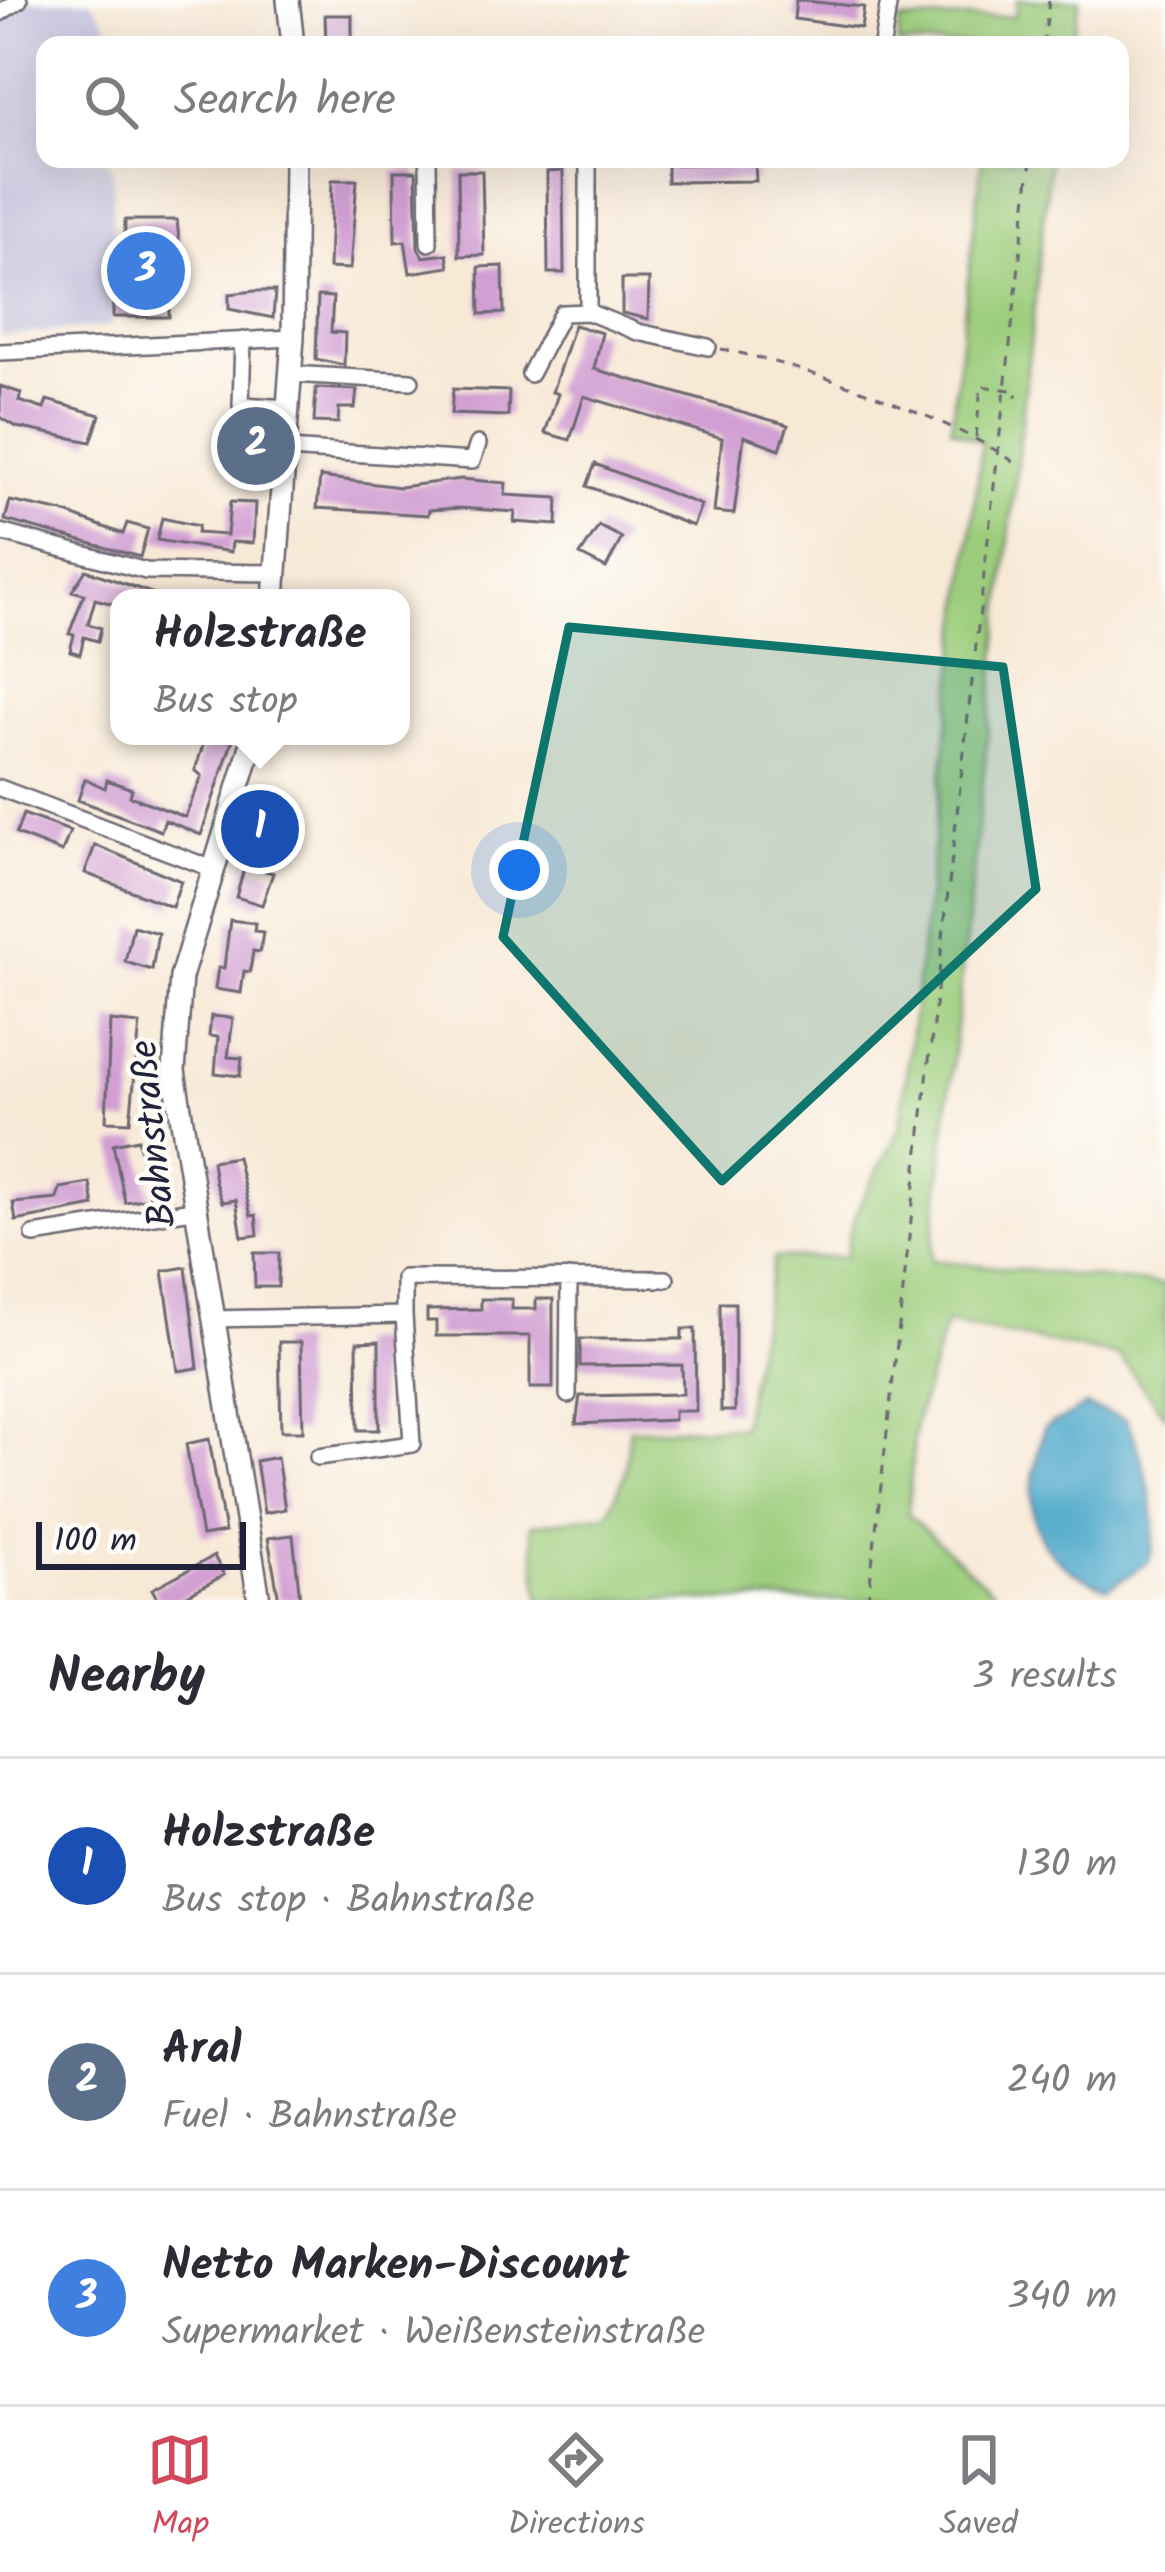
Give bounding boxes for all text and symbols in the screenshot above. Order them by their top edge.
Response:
search box [36,36,1129,168]
text: Search here [174,66,396,138]
icon: search [78,69,144,135]
pin: 3 [107,226,185,316]
pin: 2 [217,401,295,491]
popup [110,589,410,745]
text: Holzstraße [154,600,366,672]
text: Bus stop [154,672,297,734]
pin: 1 [221,784,299,874]
your location [489,840,549,900]
street label: Bahnstraße [114,1037,196,1230]
scale bar [36,1516,246,1569]
text: 100 m [54,1516,137,1569]
text: Nearby [48,1638,205,1719]
text: 3 results [972,1647,1117,1709]
text: Holzstraße [162,1799,375,1871]
text: 1 [81,1835,93,1897]
text: 130 m [1016,1835,1117,1897]
text: Bus stop · Bahnstraße [162,1871,535,1933]
text: Aral [162,2015,242,2087]
text: 2 [76,2051,98,2113]
text: 240 m [1007,2051,1117,2113]
text: Fuel · Bahnstraße [162,2087,457,2149]
text: Netto Marken-Discount [162,2231,629,2303]
text: 3 [76,2267,98,2329]
text: 340 m [1007,2267,1117,2329]
text: Supermarket · Weißensteinstraße [162,2303,705,2365]
tab: Map [147,2427,213,2552]
tab: Directions [508,2427,645,2552]
tab: Saved [939,2427,1018,2552]

